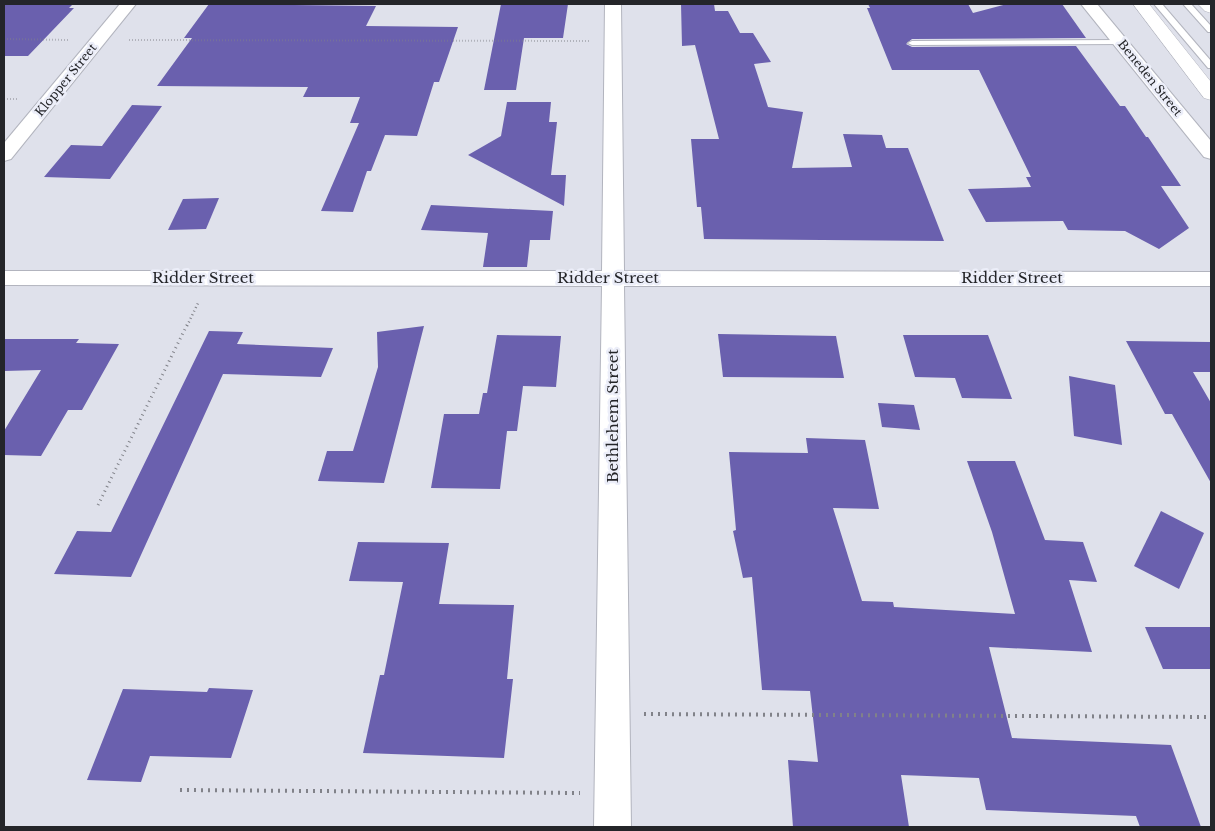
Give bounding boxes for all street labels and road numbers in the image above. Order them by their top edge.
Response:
street label: Beneden Street [1115,36,1186,119]
street label: Klopper Street [32,40,100,119]
street label: Ridder Street [152,268,254,287]
street label: Ridder Street [557,268,659,287]
street label: Ridder Street [961,268,1063,287]
street label: Bethlehem Street [603,349,622,483]

